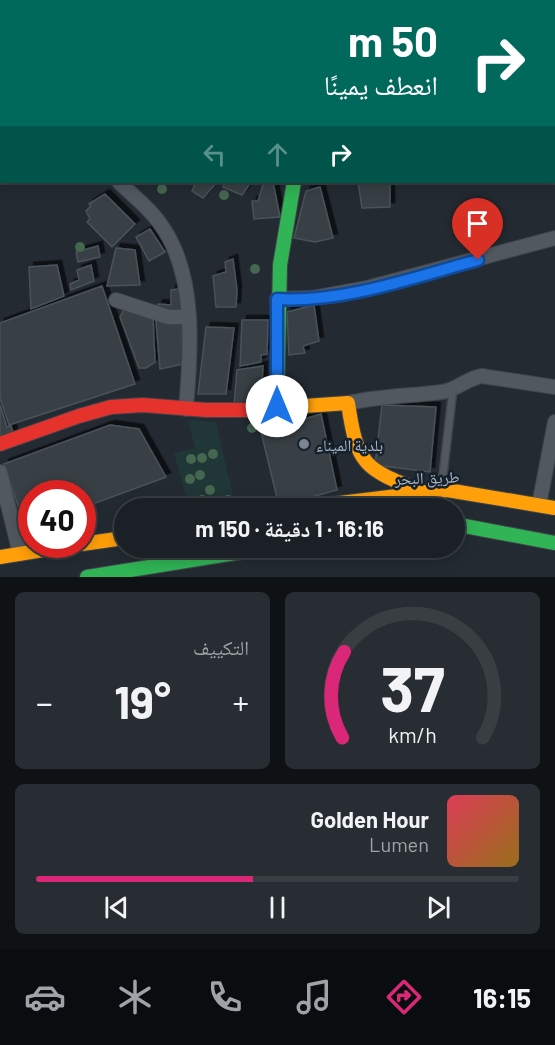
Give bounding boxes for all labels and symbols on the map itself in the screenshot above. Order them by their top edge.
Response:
pin [452,198,503,260]
position arrow [245,374,309,438]
place label: بلدية الميناء [316,435,383,454]
marker: بلدية الميناء [297,437,311,451]
street label: طريق البحر [393,466,460,490]
speed limit sign: 40 [18,480,96,558]

